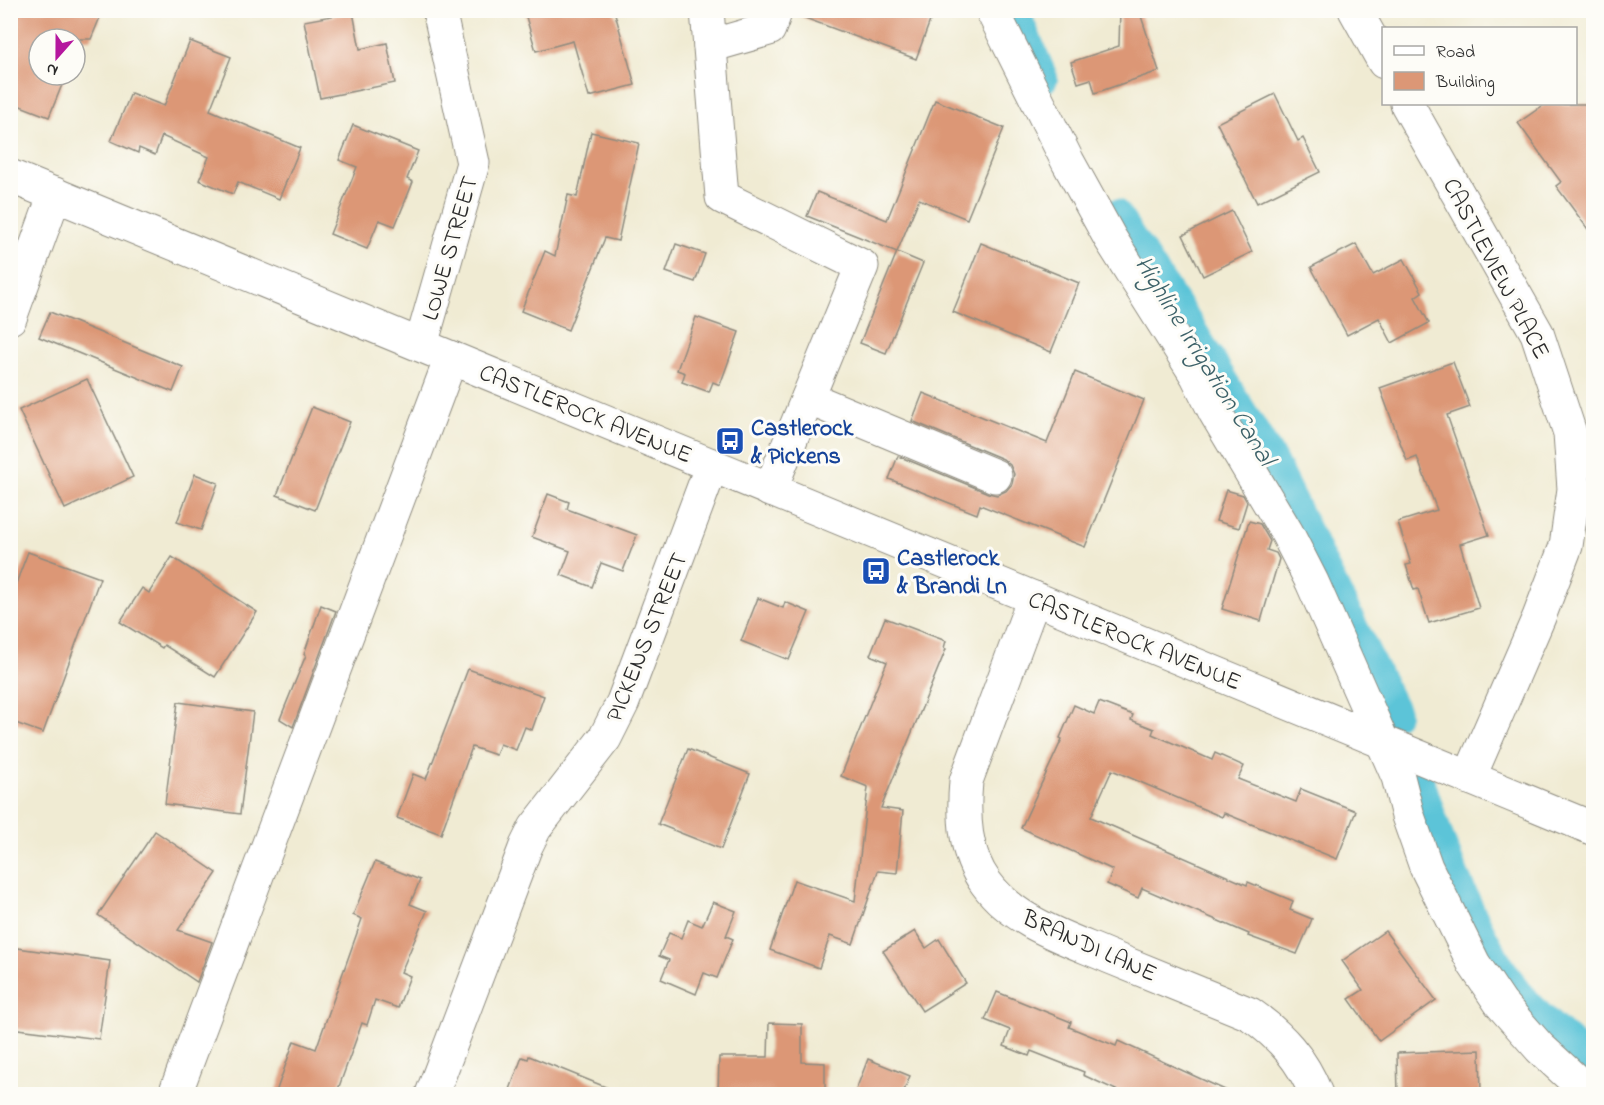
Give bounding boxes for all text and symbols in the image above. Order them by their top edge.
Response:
north arrow [27,27,87,87]
legend [1382,27,1577,105]
text: Road [1436,40,1475,66]
text: N [43,56,62,82]
text: Building [1435,70,1495,97]
street label: LOWE STREET [414,172,489,325]
street label: CASTLEVIEW PLACE [1432,172,1557,366]
water label: Highline Irrigation Canal [1123,249,1285,476]
street label: CASTLEROCK AVENUE [473,357,697,474]
place label: Castlerock & Pickens [750,412,854,475]
bus stop icon: Castlerock & Pickens [714,425,746,457]
place label: Castlerock & Brandi Ln [896,542,1007,605]
street label: PICKENS STREET [598,548,698,728]
bus stop icon: Castlerock & Brandi Ln [860,555,892,587]
street label: CASTLEROCK AVENUE [1022,584,1246,701]
street label: BRANDI LANE [1015,902,1162,993]

